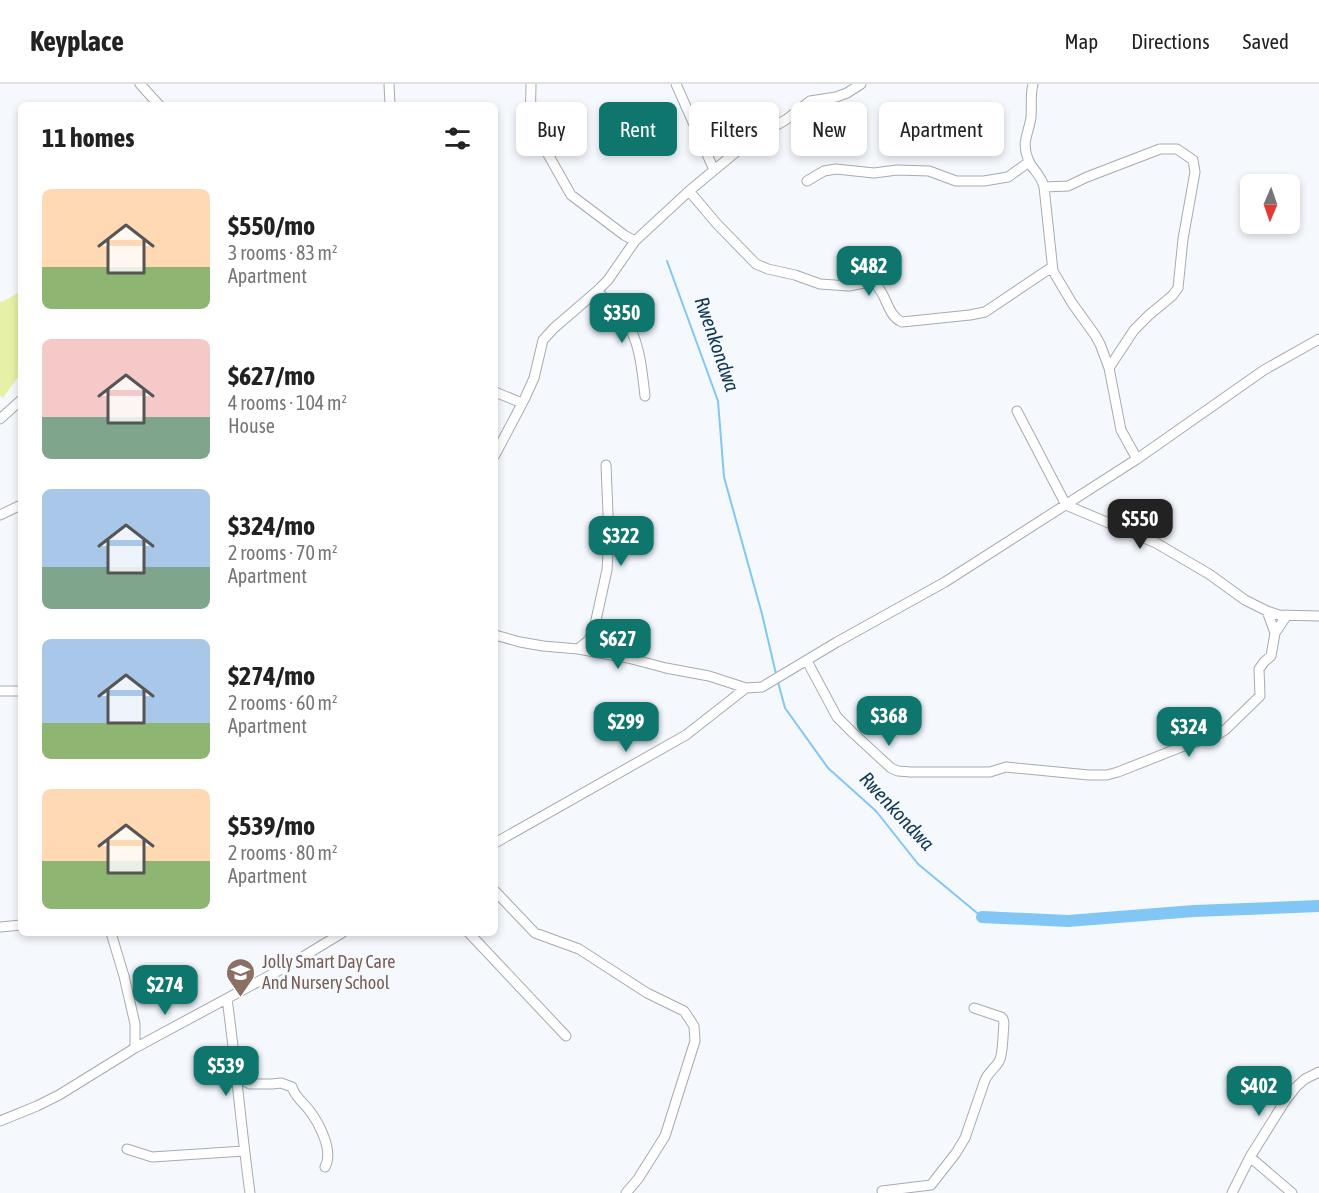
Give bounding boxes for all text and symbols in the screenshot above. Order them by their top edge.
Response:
text: Keyplace [30,25,124,57]
text: Map [1064,29,1098,53]
text: Directions [1131,29,1210,53]
text: Saved [1243,29,1289,53]
chip: Buy [516,102,587,156]
chip: Rent [599,102,677,156]
chip: Filters [689,102,779,156]
chip: New [791,102,867,156]
chip: Apartment [879,102,1004,156]
icon: filters [441,122,474,155]
text: 11 homes [42,123,135,153]
north arrow [1240,174,1300,234]
map controls [1240,174,1300,234]
text: $550/mo [228,211,315,241]
icon: home [90,213,162,285]
text: 3 rooms · 83 m² [228,241,338,264]
pin: $482 [833,246,905,297]
text: $482 [851,254,887,277]
text: Apartment [228,264,307,287]
pin: $350 [586,293,658,344]
water label: Rwenkondwa [691,294,744,394]
text: $350 [604,301,640,324]
text: $627/mo [228,361,315,391]
icon: home [90,363,162,435]
text: 4 rooms · 104 m² [228,391,347,414]
text: House [228,414,275,437]
pin: $550 [1104,499,1176,550]
text: $550 [1122,507,1158,530]
text: $324/mo [228,511,315,541]
icon: home [90,513,162,585]
pin: $322 [585,516,657,567]
text: $322 [603,524,639,547]
text: 2 rooms · 70 m² [228,541,338,564]
text: Apartment [228,564,307,587]
pin: $627 [582,619,654,670]
text: $627 [600,627,636,650]
text: $274/mo [228,661,315,691]
icon: home [90,663,162,735]
text: 2 rooms · 60 m² [228,691,338,714]
pin: $368 [853,696,925,747]
pin: $299 [590,702,662,753]
text: $368 [871,704,907,727]
pin: $324 [1153,707,1225,758]
text: $299 [608,710,644,733]
text: Apartment [228,714,307,737]
text: $324 [1171,715,1207,738]
water label: Rwenkondwa [855,767,939,855]
text: $539/mo [228,811,315,841]
icon: home [90,813,162,885]
text: 2 rooms · 80 m² [228,841,338,864]
text: Apartment [228,864,307,887]
place label: Jolly Smart Day Care And Nursery School [262,951,395,993]
school or university icon: Jolly Smart Day Care And Nursery School [225,956,257,998]
pin: $274 [129,965,201,1016]
text: $274 [147,973,183,996]
pin: $539 [190,1046,262,1097]
text: $539 [208,1054,244,1077]
pin: $402 [1223,1066,1295,1117]
text: $402 [1241,1074,1277,1097]

